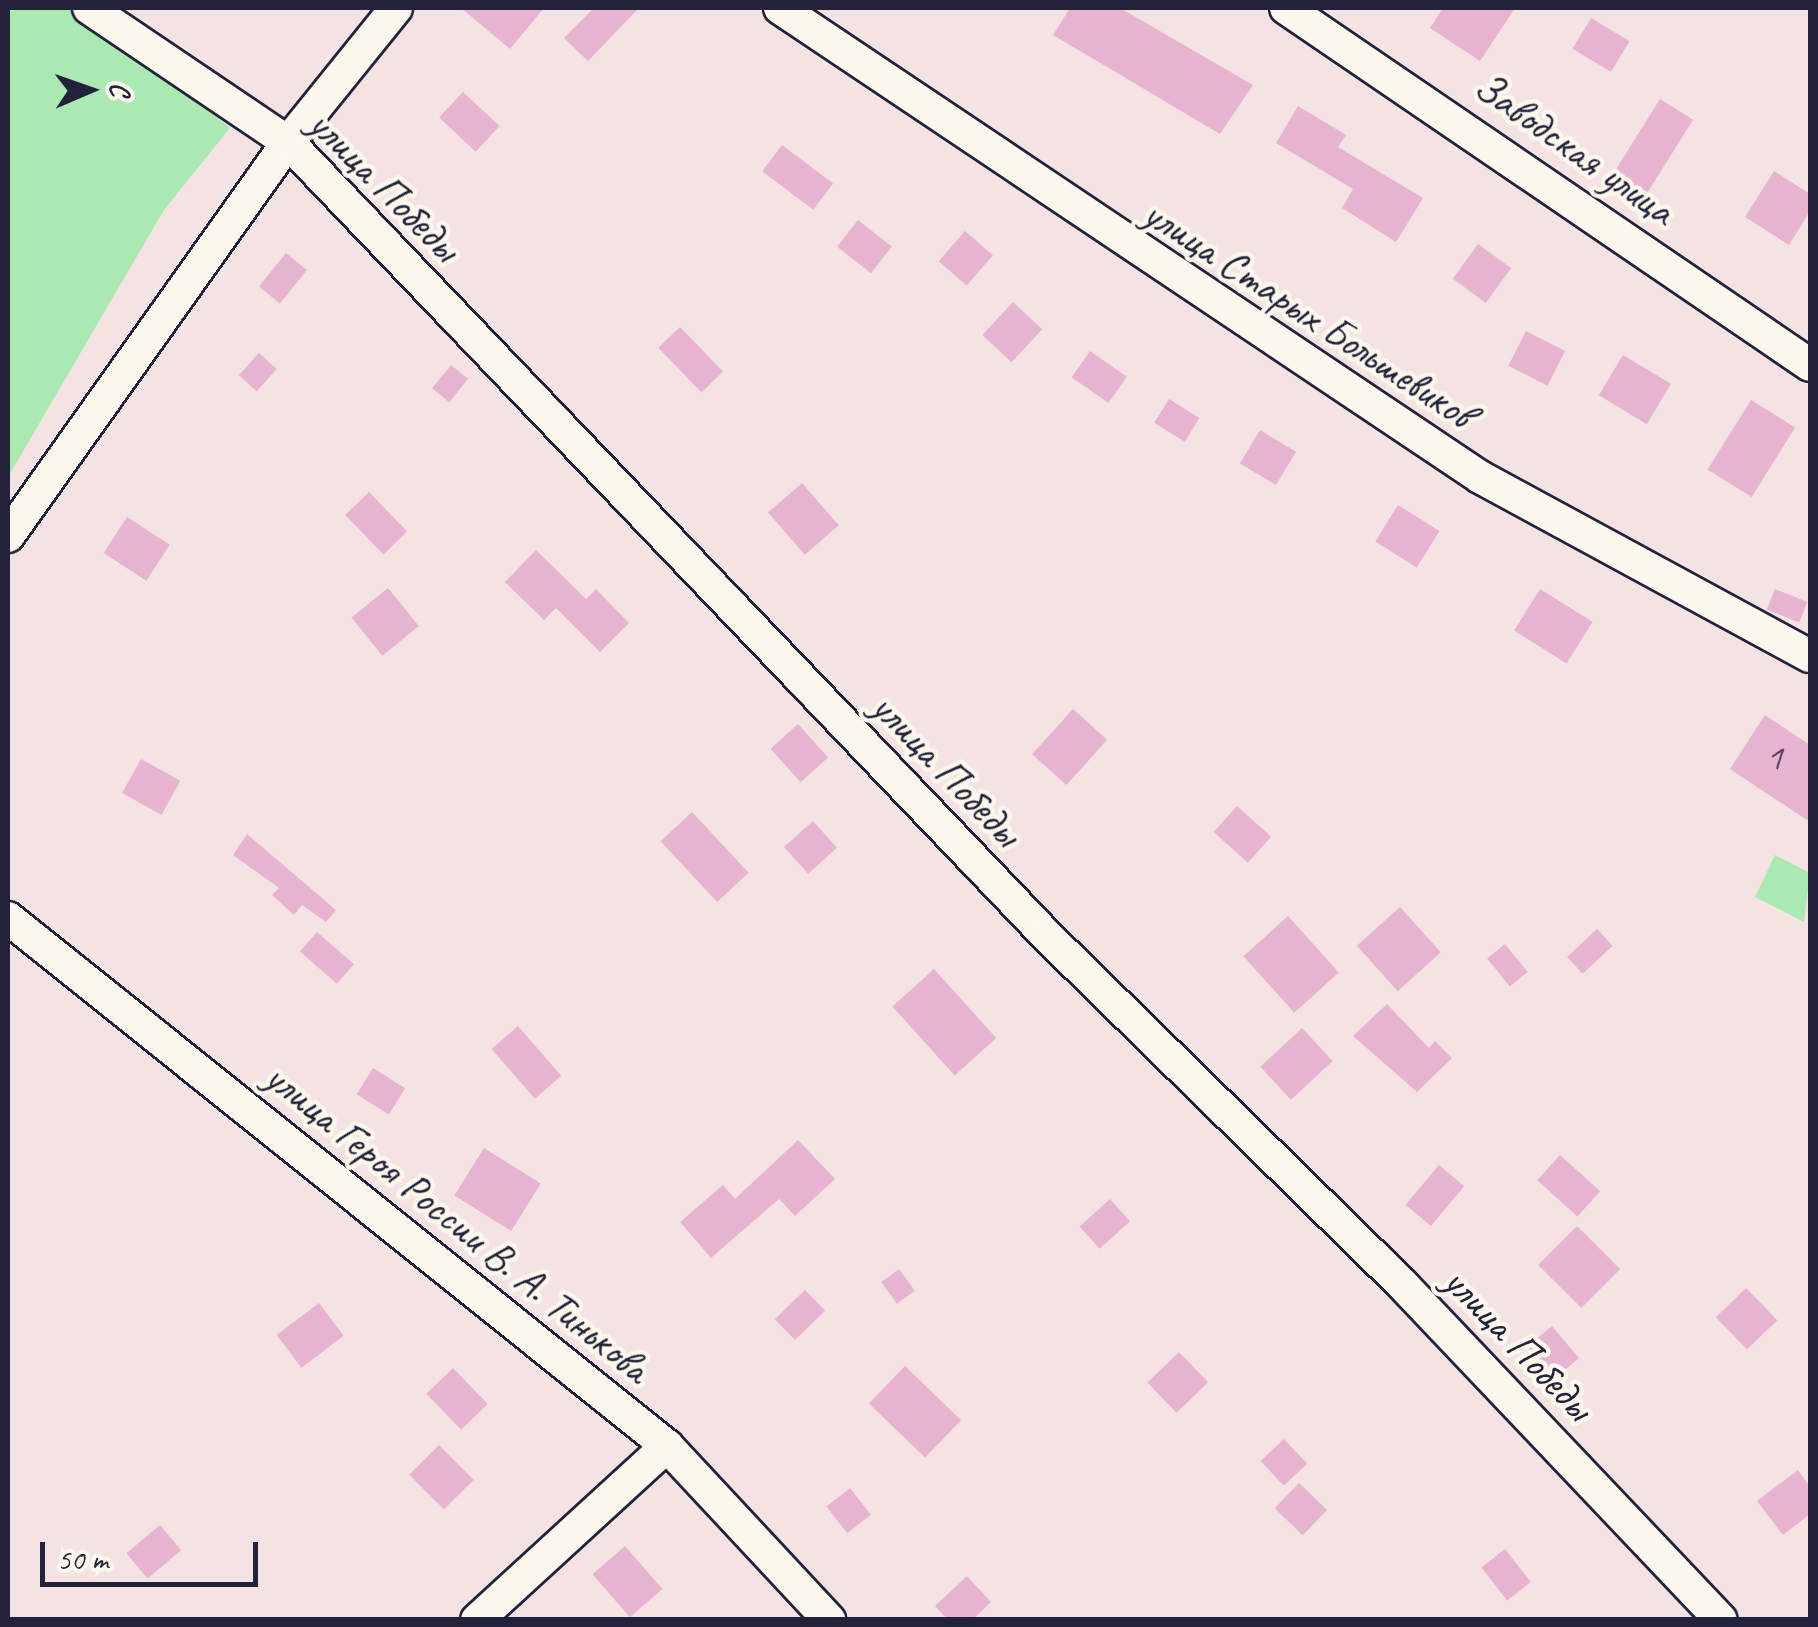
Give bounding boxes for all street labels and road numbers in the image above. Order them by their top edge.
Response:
street label: Заводская улица [1463,61,1685,237]
street label: улица Победы [298,100,470,272]
street label: улица Старых Большевиков [1134,188,1482,440]
street label: улица Победы [861,683,1031,857]
street label: улица Героя России В. А. Тинькова [255,1053,659,1393]
street label: улица Победы [1433,1257,1603,1431]

